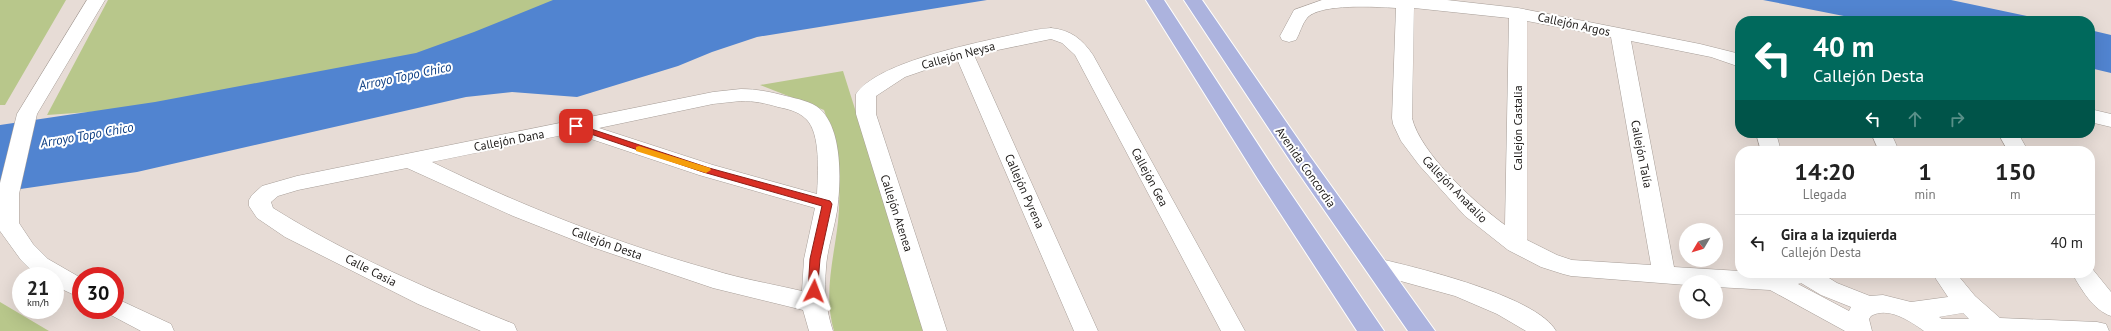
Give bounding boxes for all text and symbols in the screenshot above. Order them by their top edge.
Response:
street label: Callejón Argos [1536,9,1612,39]
text: 40 m [1813,28,1874,65]
icon: left [1747,32,1799,84]
street label: Callejón Neysa [920,38,996,72]
water label: Arroyo Topo Chico [356,58,453,94]
text: Callejón Desta [1813,64,1924,87]
street label: Callejón Castalia [1510,85,1525,171]
icon: left [1862,108,1884,130]
icon: ahead [1904,108,1926,130]
icon: right [1946,108,1968,130]
pin [559,109,593,143]
icon: arrive [565,115,587,137]
water label: Arroyo Topo Chico [38,118,135,152]
street label: Callejón Talía [1628,119,1656,189]
street label: Avenida Concordia [1273,124,1339,210]
street label: Callejón Dana [473,126,546,154]
street label: Callejón Gea [1128,145,1172,209]
street label: Callejón Pyrena [1002,151,1048,231]
street label: Callejón Anatalio [1419,152,1491,226]
text: 14:20 [1794,156,1855,187]
text: 1 [1918,156,1932,187]
text: 150 [1995,156,2036,187]
street label: Callejón Atenea [877,173,917,253]
text: Llegada [1803,186,1847,203]
text: min [1914,186,1936,203]
text: m [2010,186,2021,203]
street label: Callejón Desta [570,223,644,263]
north arrow [1679,223,1723,267]
map controls [1679,223,1723,319]
text: Gira a la izquierda [1781,225,1897,244]
icon: left [1747,232,1769,254]
text: 40 m [2050,233,2083,252]
text: Callejón Desta [1781,244,1861,261]
street label: Calle Casia [343,251,399,289]
speed limit sign: 30 [72,267,124,319]
position arrow [793,270,835,312]
text: 21 [27,275,49,301]
button: search [1679,275,1723,319]
text: km/h [27,296,49,309]

